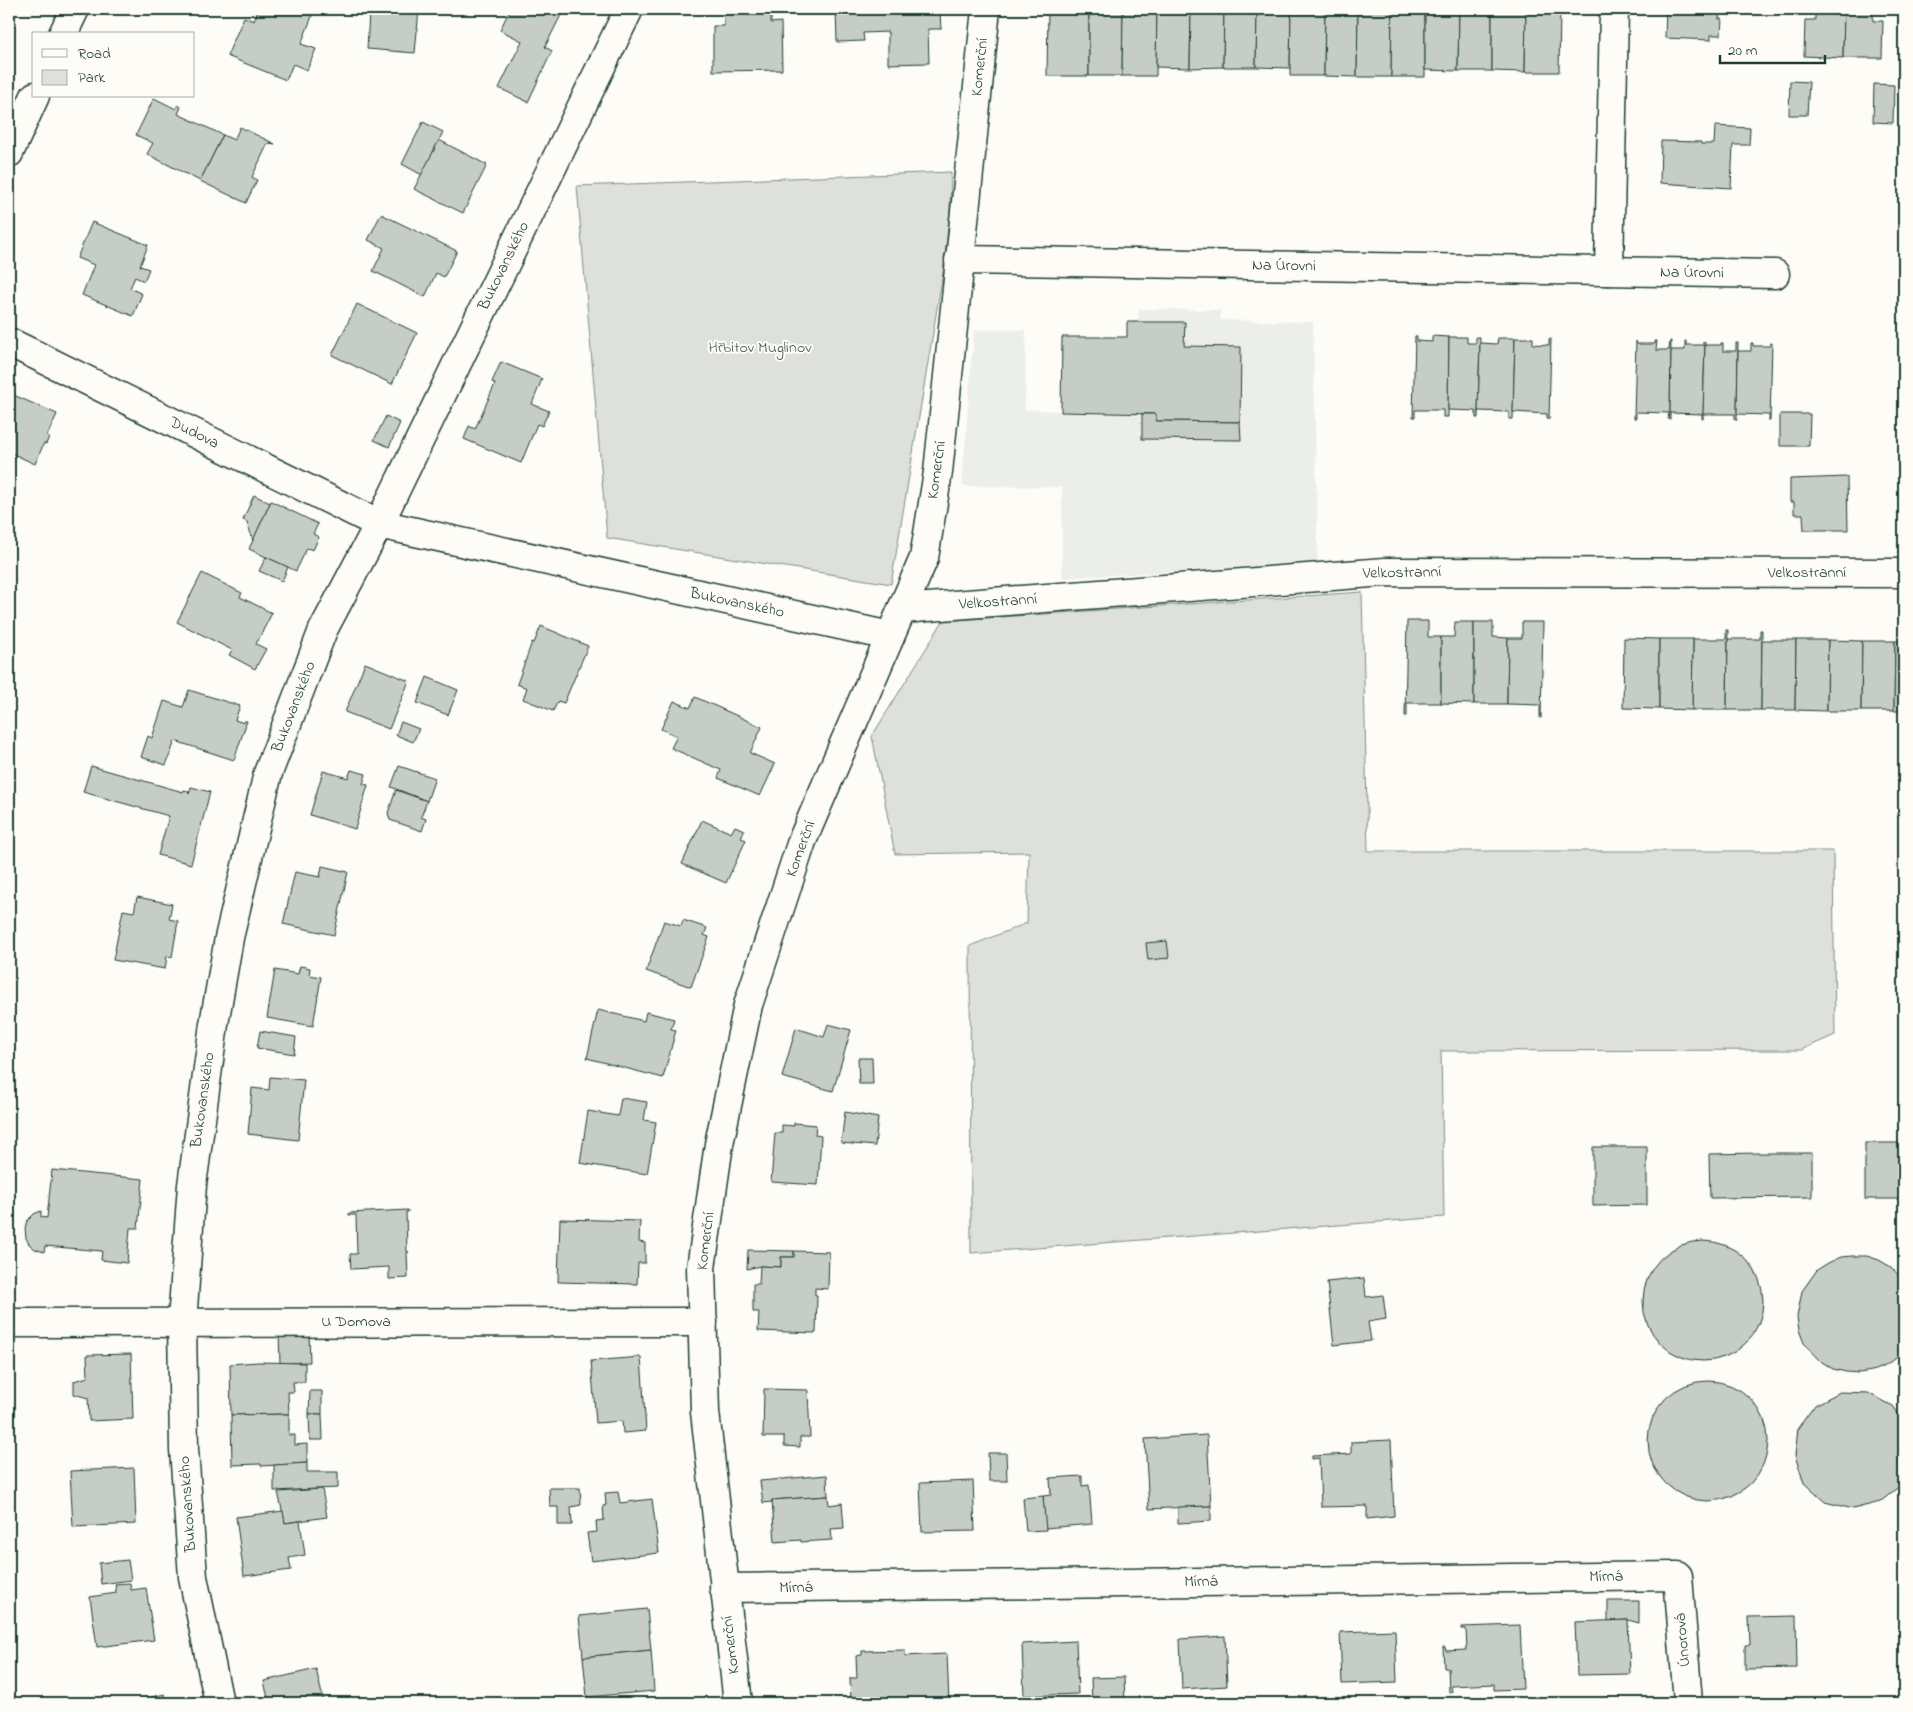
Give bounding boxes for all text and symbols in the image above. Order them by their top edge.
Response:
legend [32,32,195,98]
scale bar [1720,32,1826,64]
street label: Komerční [965,37,995,97]
text: 20 m [1728,40,1758,62]
text: Road [78,43,111,65]
text: Park [78,67,106,89]
street label: Bukovanského [472,218,536,315]
street label: Na Úrovni [1252,253,1316,279]
street label: Na Úrovni [1660,260,1724,286]
park label: Hřbitov Muglinov [709,336,812,360]
street label: Dudova [164,410,223,455]
street label: Komerční [921,439,953,501]
street label: Velkostranní [1362,560,1442,586]
street label: Velkostranní [1767,561,1846,585]
street label: Bukovanského [686,581,787,625]
street label: Velkostranní [957,587,1038,617]
street label: Bukovanského [265,658,322,757]
street label: Komerční [780,817,822,881]
street label: Bukovanského [184,1051,222,1150]
street label: Komerční [691,1210,721,1271]
street label: U Domova [321,1310,391,1334]
street label: Bukovanského [173,1455,203,1554]
street label: Mírná [1589,1565,1623,1589]
street label: Mírná [1184,1570,1218,1594]
street label: Mírná [779,1576,813,1600]
street label: Únorová [1669,1612,1697,1668]
street label: Komerční [716,1614,746,1675]

